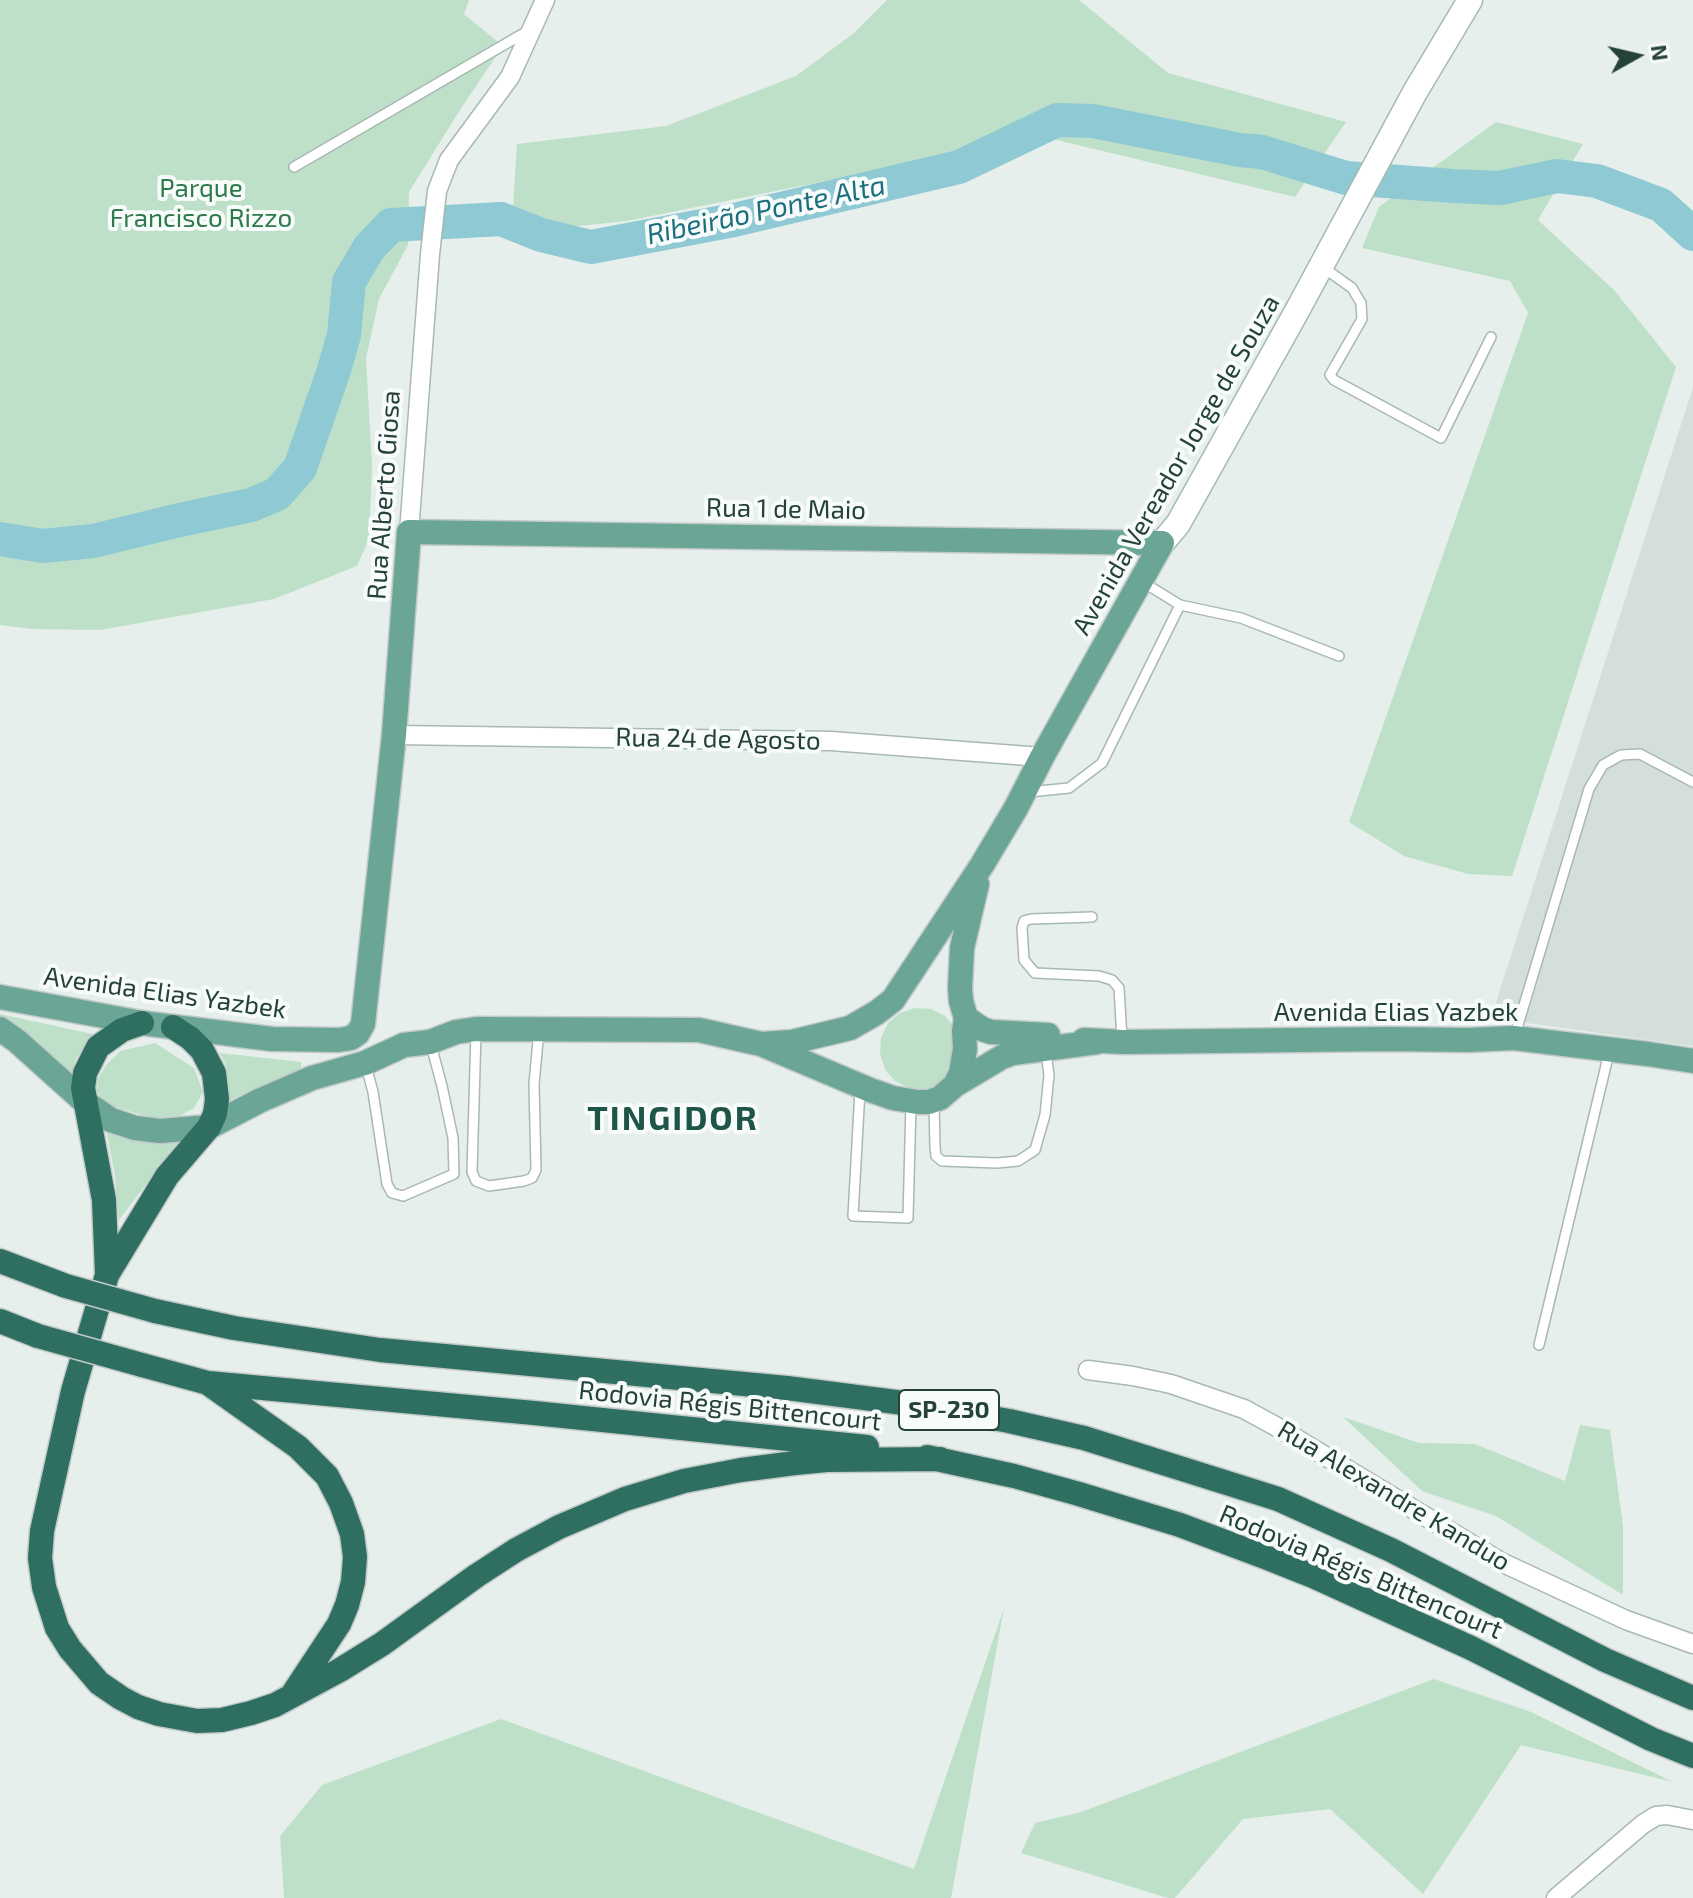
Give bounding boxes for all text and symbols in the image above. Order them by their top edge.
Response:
north arrow [1597,16,1677,96]
text: N [1647,43,1675,62]
water label: Ribeirão Ponte Alta [644,168,888,252]
park label: Parque Francisco Rizzo [110,172,292,234]
street label: Avenida Vereador Jorge de Souza [1066,290,1286,640]
street label: Rua Alberto Giosa [361,389,407,601]
street label: Rua 1 de Maio [706,492,866,526]
street label: Rua 24 de Agosto [615,722,821,756]
street label: Avenida Elias Yazbek [42,961,288,1025]
street label: Avenida Elias Yazbek [1274,996,1518,1028]
district label: TINGIDOR [587,1099,759,1139]
street label: Rodovia Régis Bittencourt [577,1375,883,1437]
road number: SP-230 [899,1390,999,1430]
street label: Rua Alexandre Kanduo [1272,1414,1516,1578]
street label: Rodovia Régis Bittencourt [1215,1498,1507,1646]

